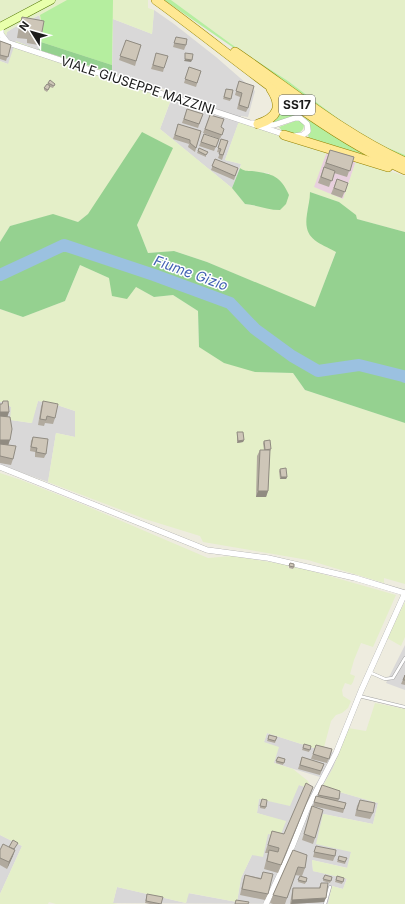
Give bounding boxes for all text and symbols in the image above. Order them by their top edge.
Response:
north arrow [12,12,52,52]
text: N [16,18,32,34]
street label: VIALE GIUSEPPE MAZZINI [59,52,217,118]
road number: SS17 [279,95,315,115]
water label: Fiume Gizio [152,251,231,294]

